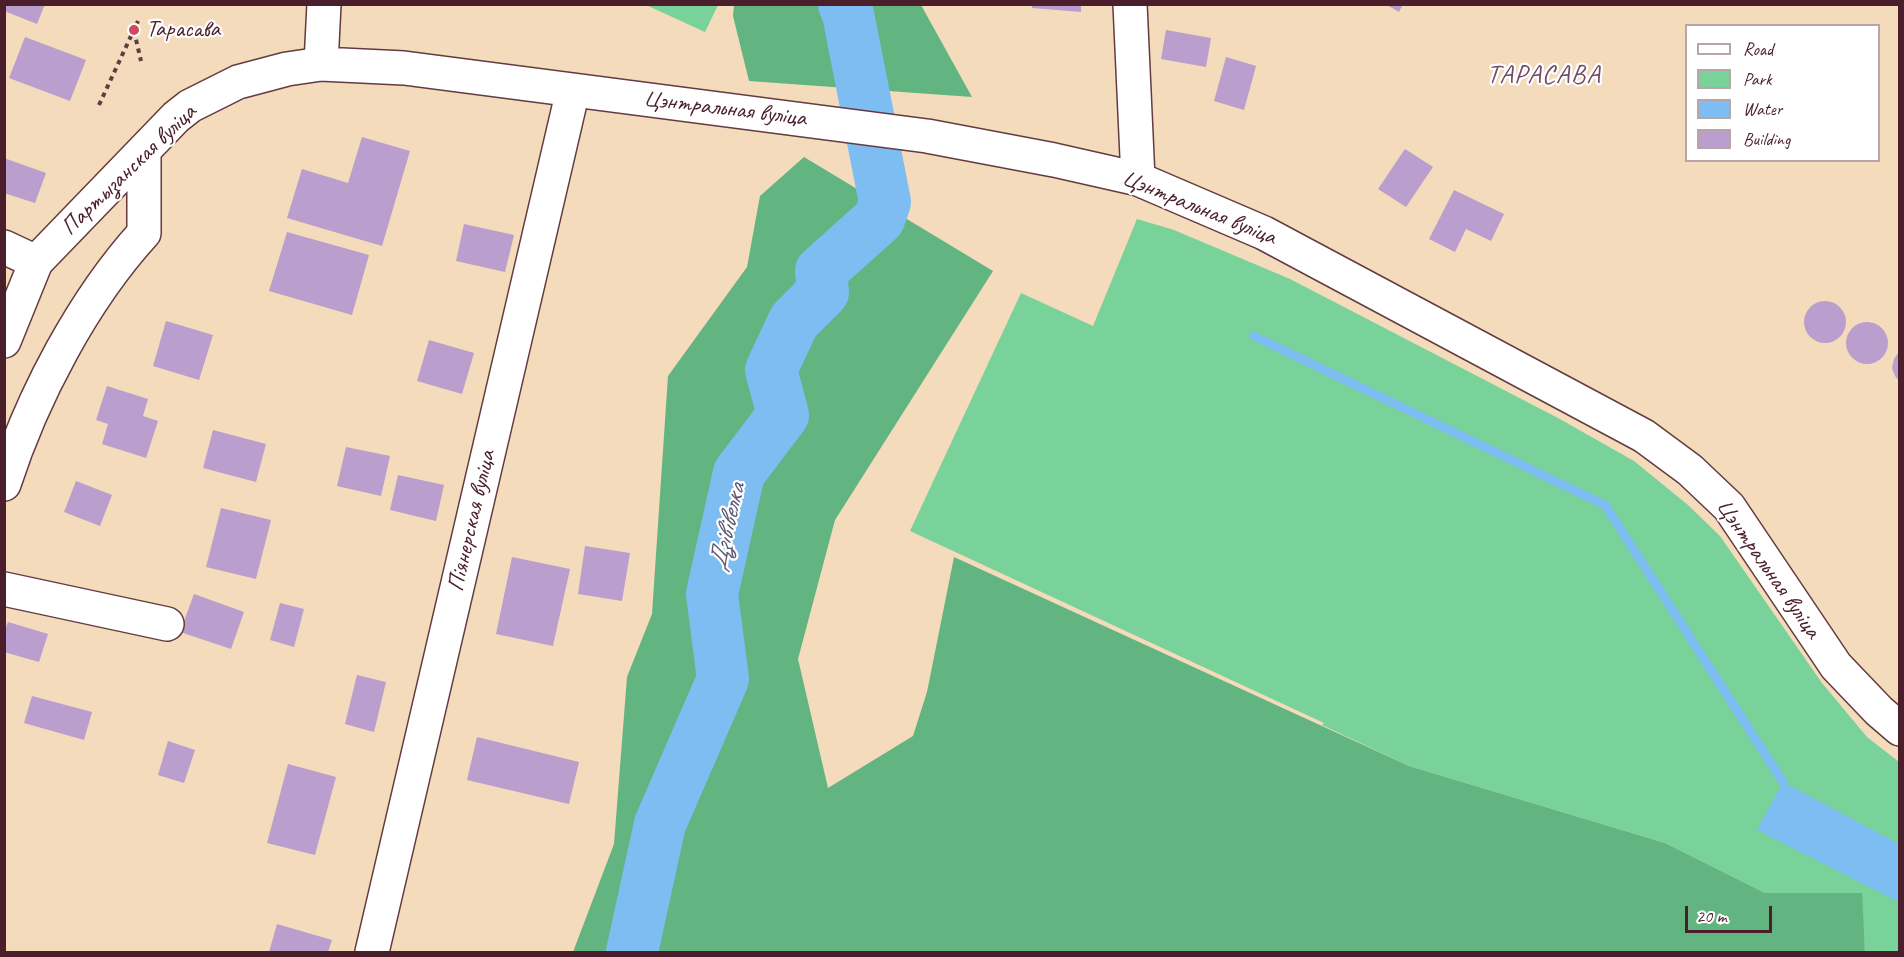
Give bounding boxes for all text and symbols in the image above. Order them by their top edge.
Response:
place label: Тарасава [146,16,220,44]
marker: Тарасава [127,23,141,37]
legend [1685,24,1880,162]
text: Road [1743,38,1773,60]
district label: ТАРАСАВА [1486,60,1602,92]
text: Park [1743,68,1772,90]
street label: Цэнтральная вуліца [642,85,808,133]
street label: Партызанская вуліца [55,98,203,242]
text: Water [1743,98,1782,120]
text: Building [1743,128,1790,150]
street label: Цэнтральная вуліца [1118,164,1280,252]
street label: Піянерская вуліца [442,448,502,594]
water label: Дзівівелка [703,481,753,573]
street label: Цэнтральная вуліца [1709,494,1827,644]
scale bar [1688,894,1775,932]
text: 20 m [1696,905,1727,927]

